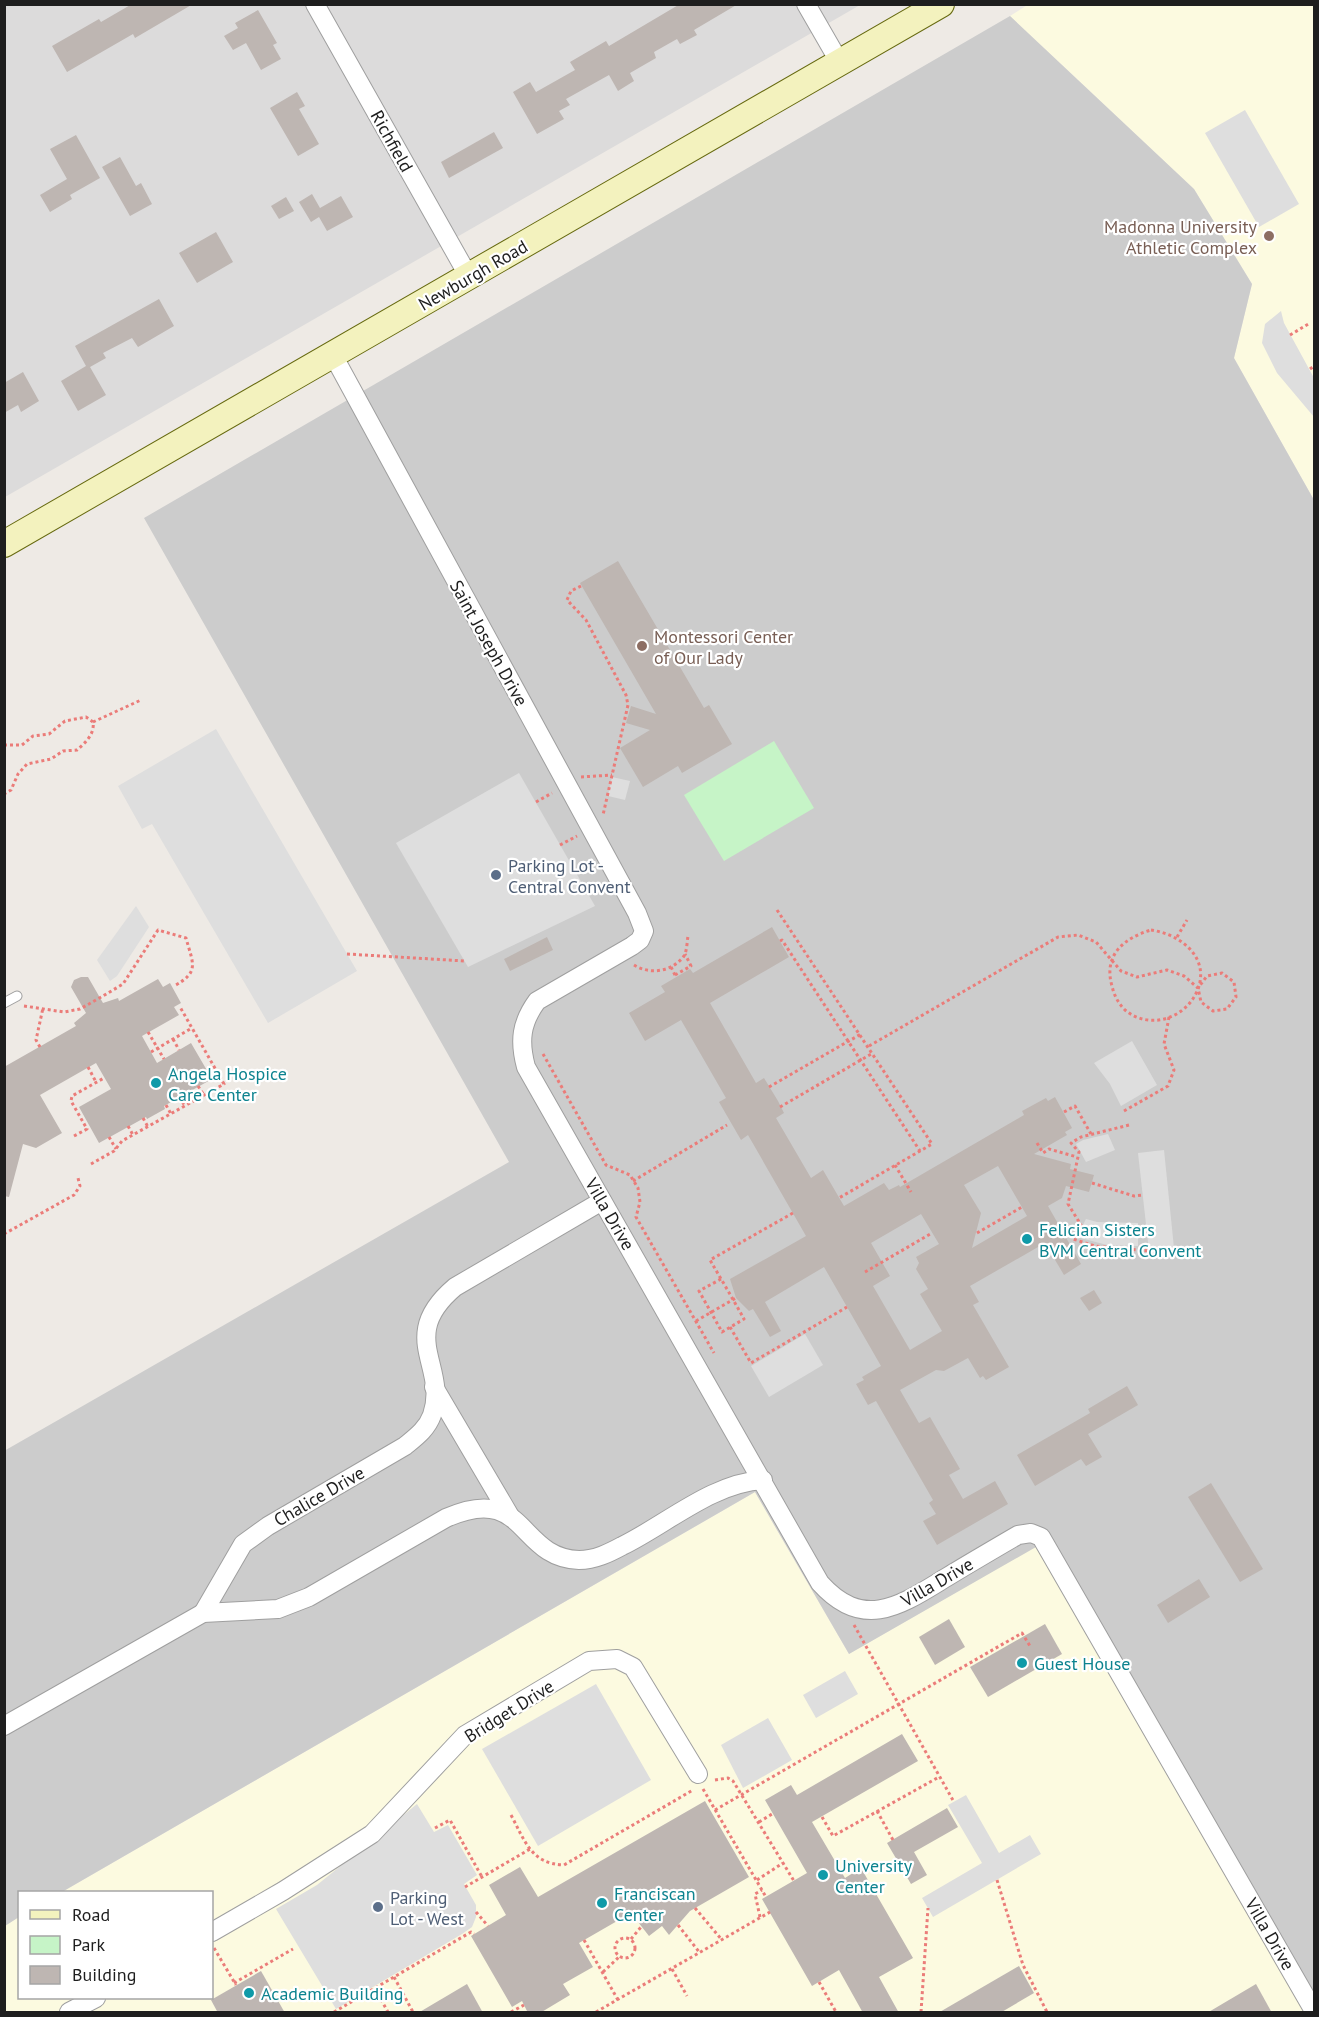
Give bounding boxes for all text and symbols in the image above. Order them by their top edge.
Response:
street label: Richfield [366,106,418,176]
place label: Madonna University Athletic Complex [1104,215,1258,259]
marker: Madonna University Athletic Complex [1262,229,1276,243]
street label: Newburgh Road [414,234,532,316]
street label: Saint Joseph Drive [445,576,533,710]
place label: Montessori Center of Our Lady [654,625,793,669]
marker: Montessori Center of Our Lady [635,639,649,653]
place label: Parking Lot - Central Convent [508,854,631,898]
marker: Parking Lot - Central Convent [489,868,503,882]
place label: Angela Hospice Care Center [168,1062,287,1106]
marker: Angela Hospice Care Center [149,1076,163,1090]
street label: Villa Drive [580,1173,640,1254]
place label: Felician Sisters BVM Central Convent [1039,1218,1201,1262]
marker: Felician Sisters BVM Central Convent [1020,1232,1034,1246]
street label: Chalice Drive [269,1461,369,1531]
street label: Villa Drive [896,1552,977,1612]
place label: Guest House [1034,1652,1131,1675]
marker: Guest House [1015,1656,1029,1670]
street label: Bridget Drive [460,1674,558,1748]
place label: University Center [835,1854,913,1898]
marker: University Center [816,1868,830,1882]
place label: Franciscan Center [614,1882,696,1926]
place label: Parking Lot - West [390,1886,464,1930]
legend [18,1891,213,1999]
street label: Villa Drive [1240,1893,1300,1974]
marker: Franciscan Center [595,1896,609,1910]
marker: Parking Lot - West [371,1900,385,1914]
text: Road [72,1903,110,1926]
text: Park [72,1933,105,1956]
text: Building [72,1963,136,1986]
place label: Academic Building [261,1982,403,2005]
marker: Academic Building [242,1986,256,2000]

